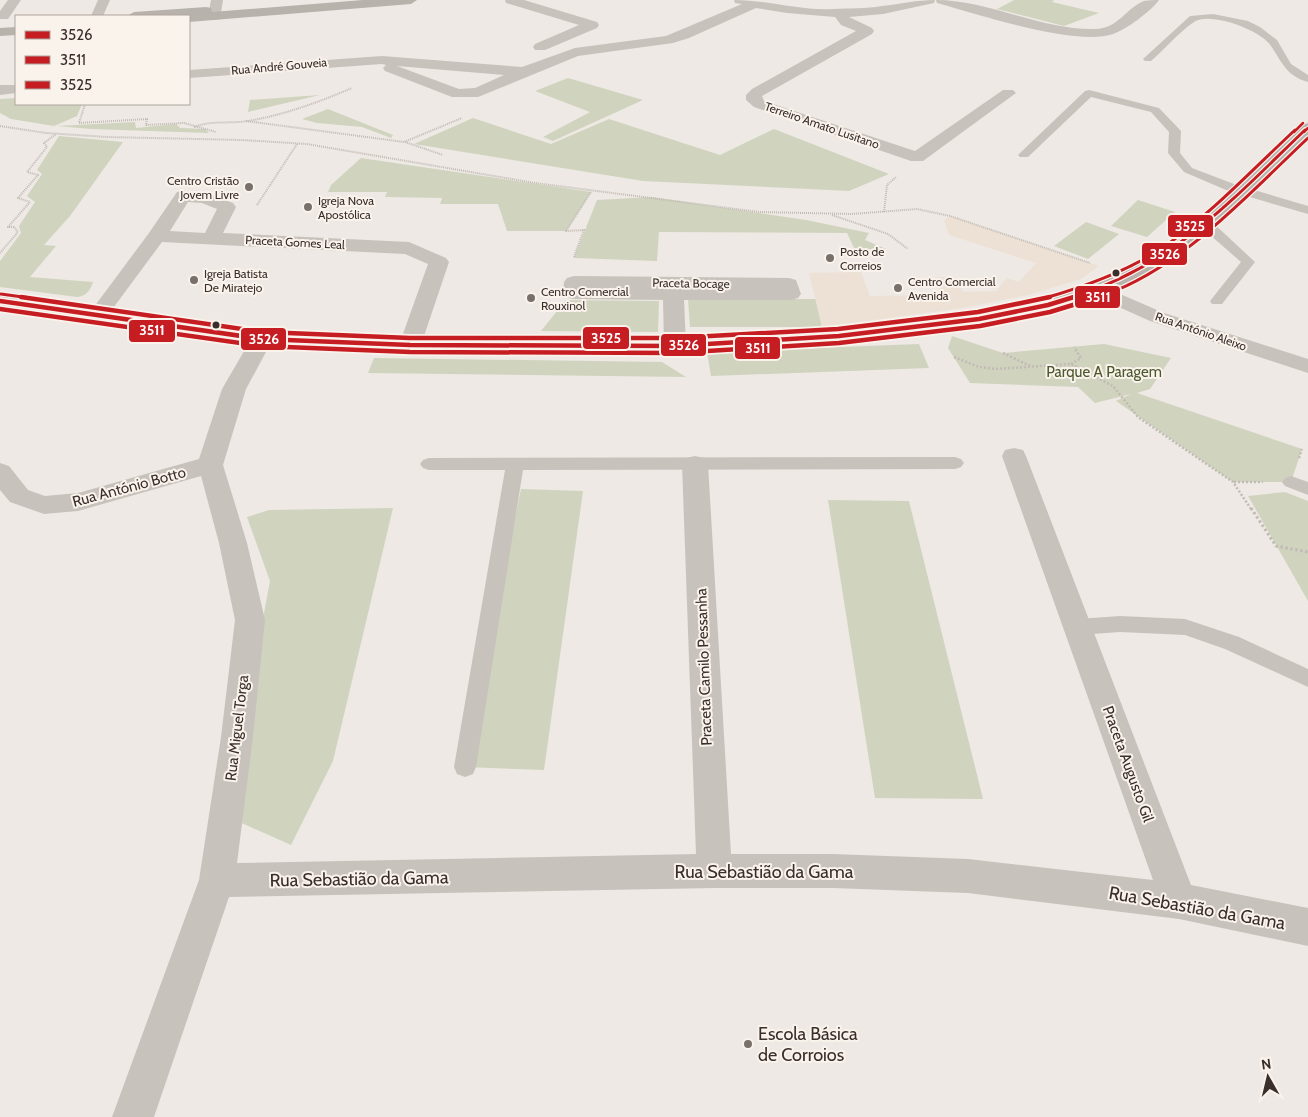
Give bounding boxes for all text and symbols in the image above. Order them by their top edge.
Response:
legend [15,15,190,105]
text: 3526 [60,26,93,44]
text: 3511 [60,51,86,69]
street label: Rua André Gouveia [230,54,328,78]
text: 3525 [60,76,92,94]
street label: Terreiro Amato Lusitano [763,98,882,152]
place label: Centro Cristão Jovem Livre [167,173,239,202]
marker: Centro Cristão Jovem Livre [243,181,255,193]
place label: Igreja Nova Apostólica [318,193,374,222]
marker: Igreja Nova Apostólica [302,201,314,213]
line badge: 3525 [1167,214,1214,238]
text: 3525 [1175,217,1205,235]
street label: Praceta Gomes Leal [245,232,345,252]
line badge: 3526 [1141,242,1188,266]
place label: Posto de Correios [840,244,884,273]
text: 3526 [1150,245,1180,263]
marker: Posto de Correios [824,252,836,264]
place label: Igreja Batista De Miratejo [204,266,268,295]
unlabelled marker [1111,268,1121,278]
marker: Igreja Batista De Miratejo [188,274,200,286]
place label: Centro Comercial Avenida [908,274,996,303]
street label: Praceta Bocage [652,275,730,291]
marker: Centro Comercial Avenida [892,282,904,294]
place label: Centro Comercial Rouxinol [541,284,629,313]
line badge: 3511 [1074,285,1121,309]
text: 3511 [1085,288,1111,306]
marker: Centro Comercial Rouxinol [525,292,537,304]
street label: Rua António Aleixo [1153,308,1249,354]
line badge: 3511 [128,319,176,343]
unlabelled marker [211,320,221,330]
text: 3511 [139,321,165,339]
line badge: 3525 [582,326,630,350]
line badge: 3526 [240,327,287,351]
text: 3525 [591,329,621,347]
text: 3526 [249,330,279,348]
line badge: 3526 [660,333,707,357]
text: 3526 [669,336,699,354]
line badge: 3511 [734,336,781,360]
text: 3511 [745,339,771,357]
park label: Parque A Paragem [1046,363,1162,381]
street label: Rua António Botto [70,463,188,511]
street label: Praceta Camilo Pessanha [692,587,716,746]
street label: Rua Miguel Torga [222,673,253,782]
street label: Praceta Augusto Gil [1099,704,1157,825]
street label: Rua Sebastião da Gama [675,861,854,883]
street label: Rua Sebastião da Gama [269,866,449,892]
street label: Rua Sebastião da Gama [1107,882,1287,934]
place label: Escola Básica de Corroios [758,1023,858,1066]
marker: Escola Básica de Corroios [742,1038,754,1050]
north arrow [1243,1052,1293,1102]
text: N [1260,1055,1272,1074]

